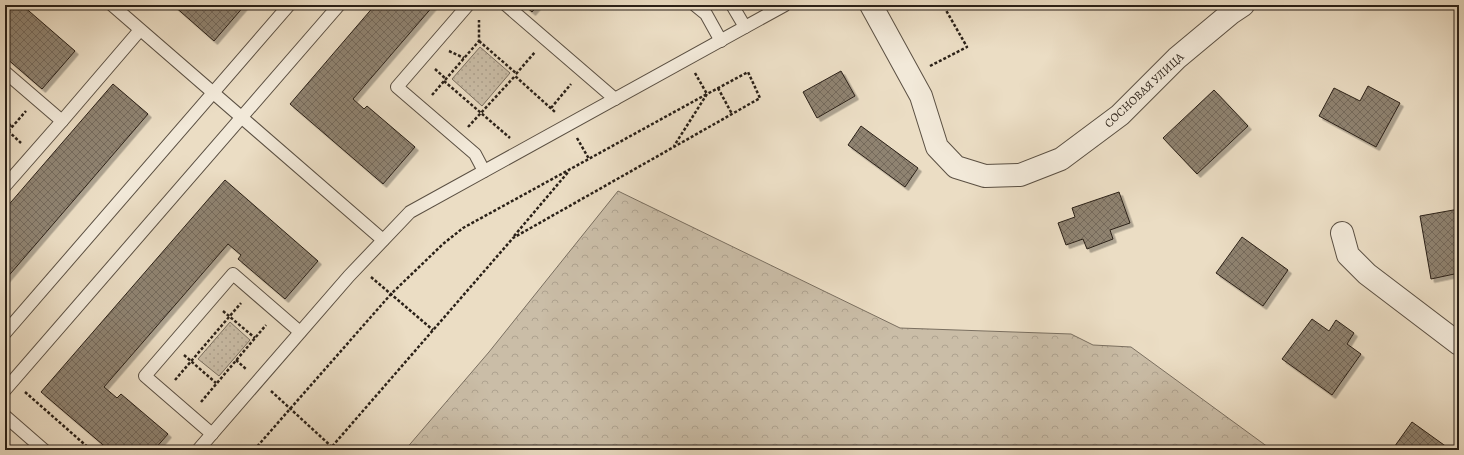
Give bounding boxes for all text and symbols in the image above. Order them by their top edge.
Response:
street label: СОСНОВАЯ УЛИЦА [1101,48,1188,131]

